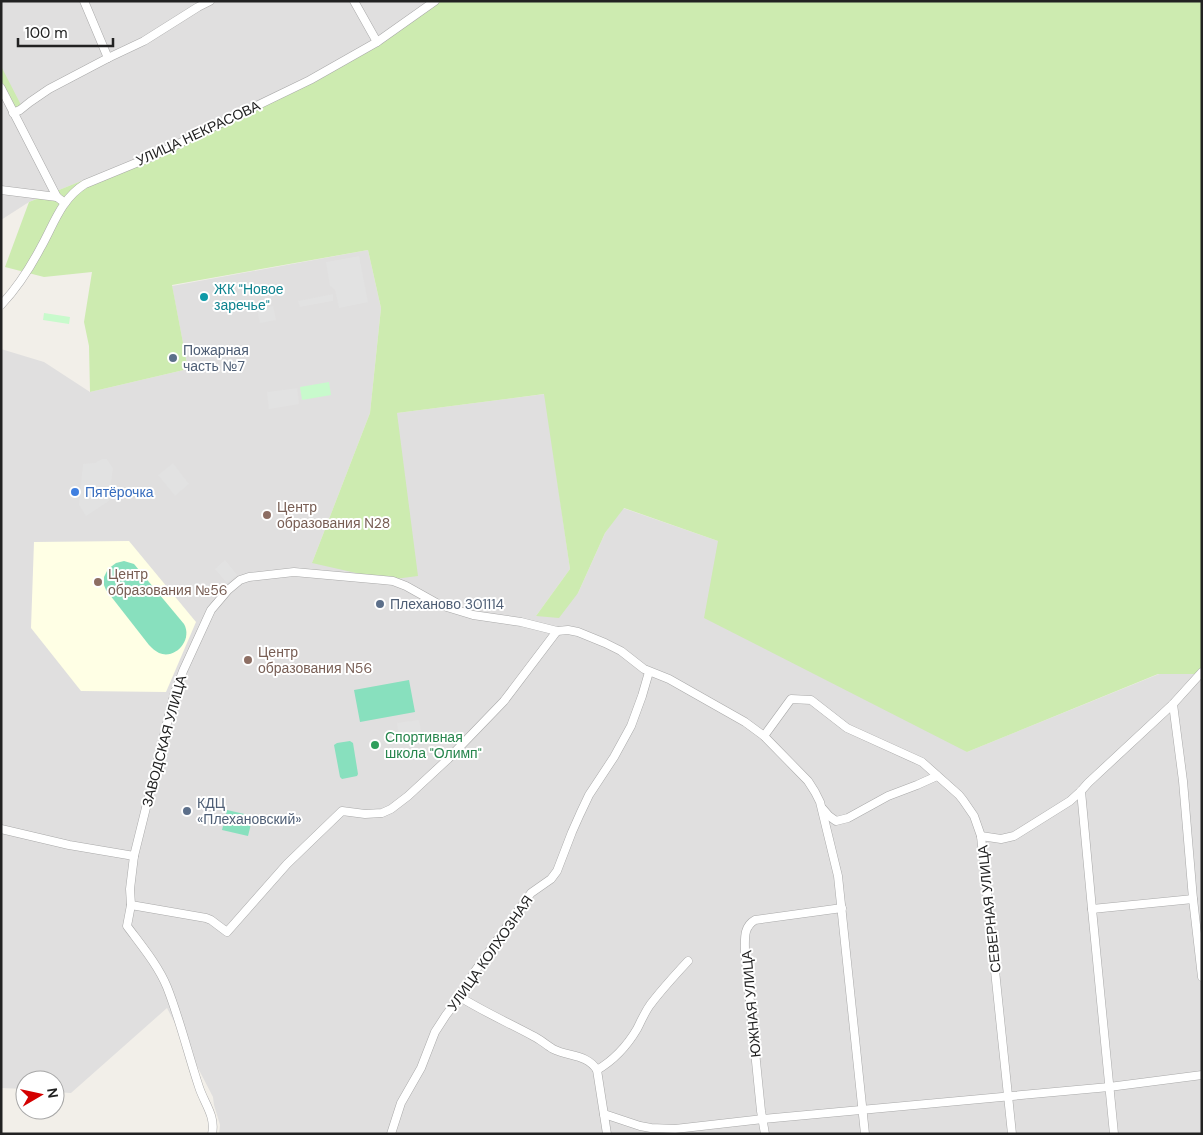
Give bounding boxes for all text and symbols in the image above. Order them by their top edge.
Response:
scale bar [18,15,112,47]
text: 100 m [25,23,68,43]
street label: УЛИЦА НЕКРАСОВА [133,96,264,170]
place label: ЖК "Новое заречье" [214,280,284,314]
marker: ЖК "Новое заречье" [198,291,210,303]
place label: Пожарная часть №7 [183,341,249,375]
marker: Пожарная часть №7 [167,352,179,364]
place label: Пятёрочка [85,483,154,501]
marker: Пятёрочка [69,486,81,498]
place label: Центр образования N28 [277,498,390,532]
marker: Центр образования N28 [261,509,273,521]
place label: Центр образования №56 [108,565,228,599]
marker: Центр образования №56 [92,576,104,588]
place label: Плеханово 301114 [390,595,505,613]
marker: Плеханово 301114 [374,598,386,610]
place label: Центр образования N56 [258,643,372,677]
marker: Центр образования N56 [242,654,254,666]
street label: ЗАВОДСКАЯ УЛИЦА [138,673,190,809]
place label: Спортивная школа "Олимп" [385,728,482,762]
marker: Спортивная школа "Олимп" [369,739,381,751]
place label: КДЦ «Плехановский» [197,794,302,828]
marker: КДЦ «Плехановский» [181,805,193,817]
street label: СЕВЕРНАЯ УЛИЦА [973,844,1005,974]
street label: УЛИЦА КОЛХОЗНАЯ [443,892,537,1014]
street label: ЮЖНАЯ УЛИЦА [737,949,765,1058]
north arrow [15,1070,65,1120]
text: N [43,1087,63,1099]

